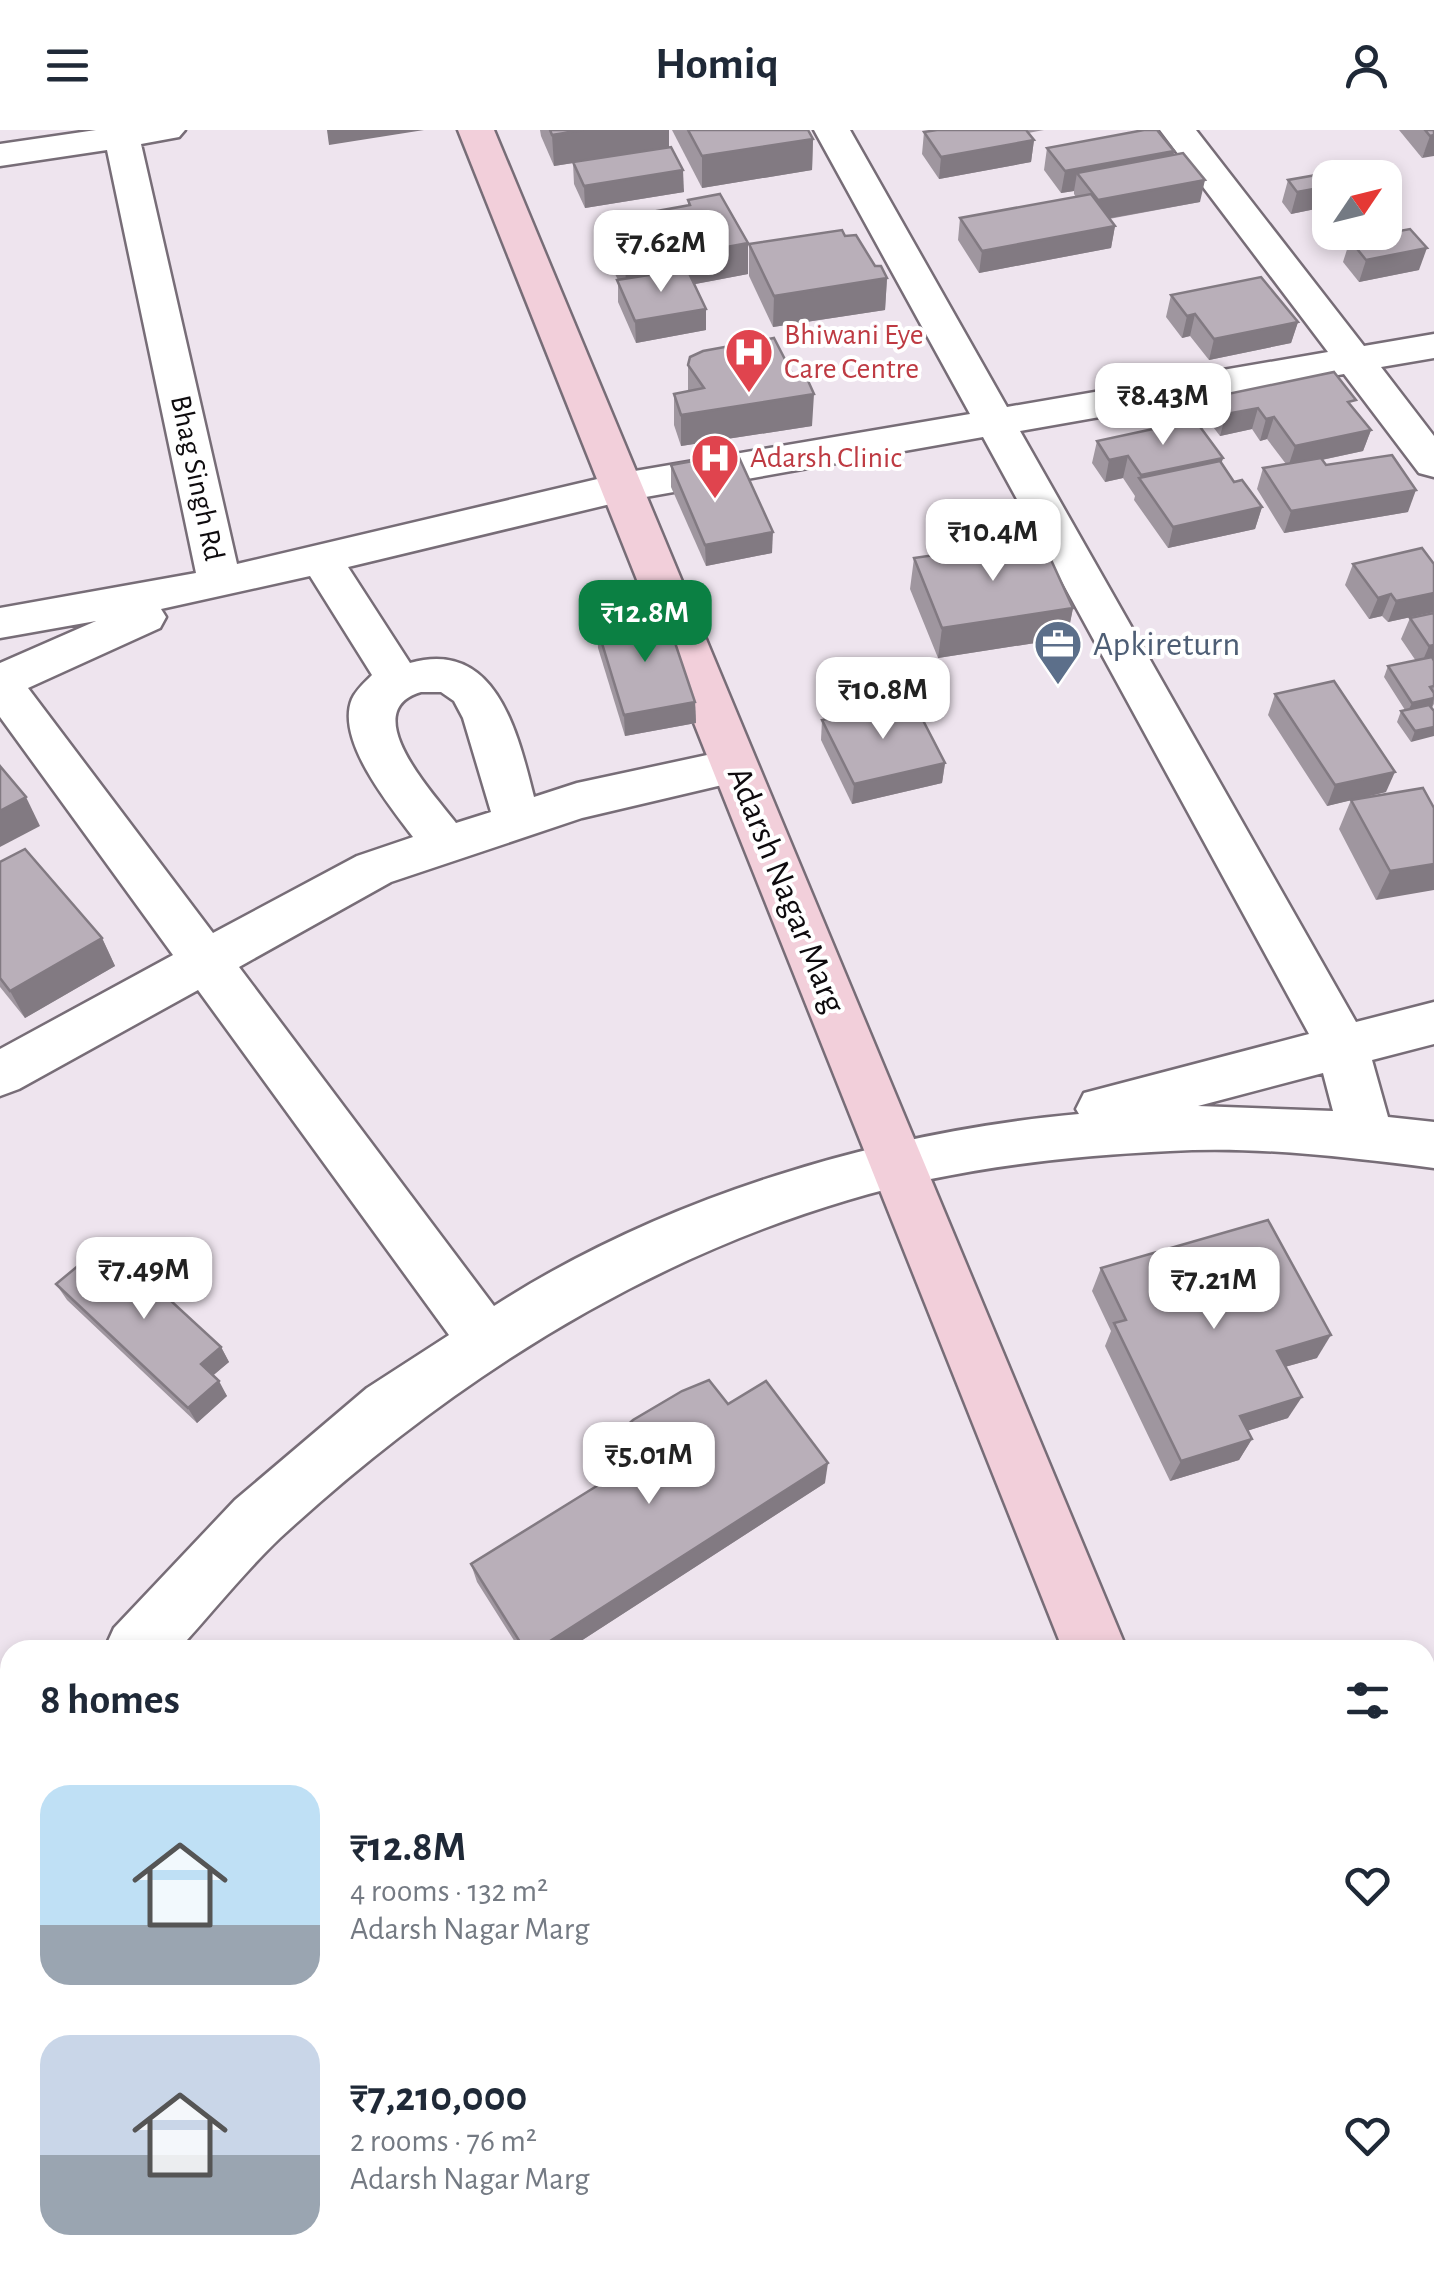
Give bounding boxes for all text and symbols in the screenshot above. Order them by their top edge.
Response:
icon: menu [40,38,95,93]
icon: person [1339,38,1394,93]
text: Homiq [655,42,779,87]
north arrow [1312,160,1402,250]
map controls [1312,160,1402,250]
pin: ₹7.62M [580,210,742,295]
text: ₹7.62M [616,226,706,258]
place label: Bhiwani Eye Care Centre [784,320,924,384]
hospital icon: Bhiwani Eye Care Centre [723,326,775,394]
pin: ₹8.43M [1082,363,1244,448]
text: ₹8.43M [1117,379,1209,411]
street label: Bhag Singh Rd [165,393,229,563]
hospital icon: Adarsh Clinic [689,432,741,500]
place label: Adarsh Clinic [750,443,902,473]
pin: ₹10.4M [912,499,1074,584]
text: ₹10.4M [948,515,1038,547]
pin: ₹12.8M [564,580,726,665]
text: ₹12.8M [601,596,689,628]
office icon: Apkireturn [1032,618,1084,686]
place label: Apkireturn [1093,627,1240,662]
pin: ₹10.8M [802,657,964,742]
text: ₹10.8M [838,673,928,705]
street label: Adarsh Nagar Marg [721,762,851,1018]
pin: ₹7.49M [63,1237,225,1322]
pin: ₹7.21M [1133,1247,1295,1332]
text: ₹7.49M [98,1253,190,1285]
text: ₹7.21M [1171,1263,1257,1295]
pin: ₹5.01M [568,1422,730,1507]
text: ₹5.01M [605,1438,693,1470]
icon: filters [1340,1673,1395,1728]
text: 8 homes [40,1679,180,1721]
icon: home [120,1825,240,1945]
text: ₹12.8M [350,1826,466,1868]
icon: heart [1340,1858,1395,1913]
text: 4 rooms · 132 m² [350,1875,548,1907]
text: Adarsh Nagar Marg [350,1913,590,1945]
icon: home [120,2075,240,2195]
text: ₹7,210,000 [350,2076,527,2118]
icon: heart [1340,2108,1395,2163]
text: 2 rooms · 76 m² [350,2125,537,2157]
text: Adarsh Nagar Marg [350,2163,590,2195]

